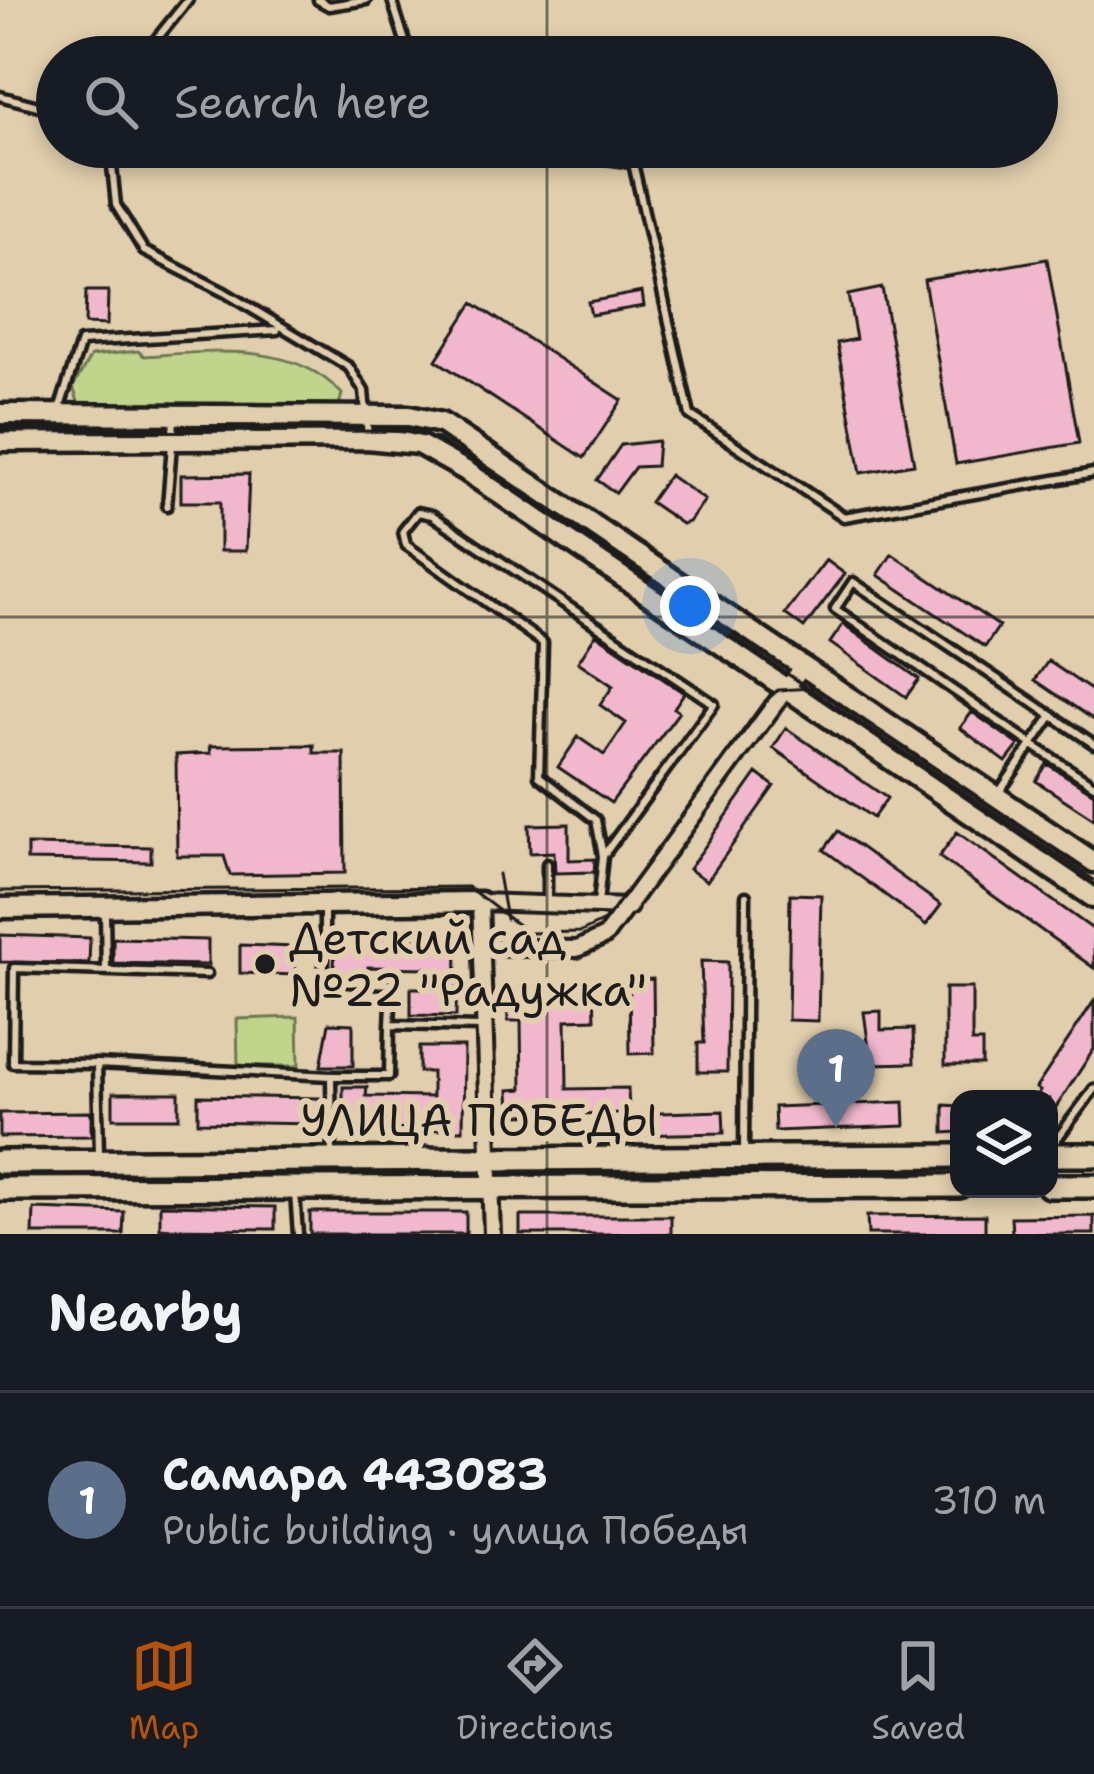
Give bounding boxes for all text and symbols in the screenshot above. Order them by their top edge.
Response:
search box [36,36,1058,168]
icon: search [78,69,144,135]
text: Search here [174,72,431,132]
your location [660,576,720,636]
place label: Детский сад №22 "Радужка" [289,908,647,1020]
marker: Детский сад №22 "Радужка" [252,951,278,977]
pin: 1 [797,1029,875,1128]
street label: УЛИЦА ПОБЕДЫ [300,1090,658,1150]
map controls [950,1090,1058,1198]
button: layers [950,1090,1058,1198]
text: Nearby [48,1278,243,1346]
text: Самара 443083 [162,1444,548,1504]
text: 1 [78,1474,96,1526]
text: 310 m [931,1474,1046,1526]
text: Public building · улица Победы [162,1504,749,1556]
tab: Map [129,1633,199,1750]
tab: Directions [457,1633,614,1750]
tab: Saved [872,1633,965,1750]

